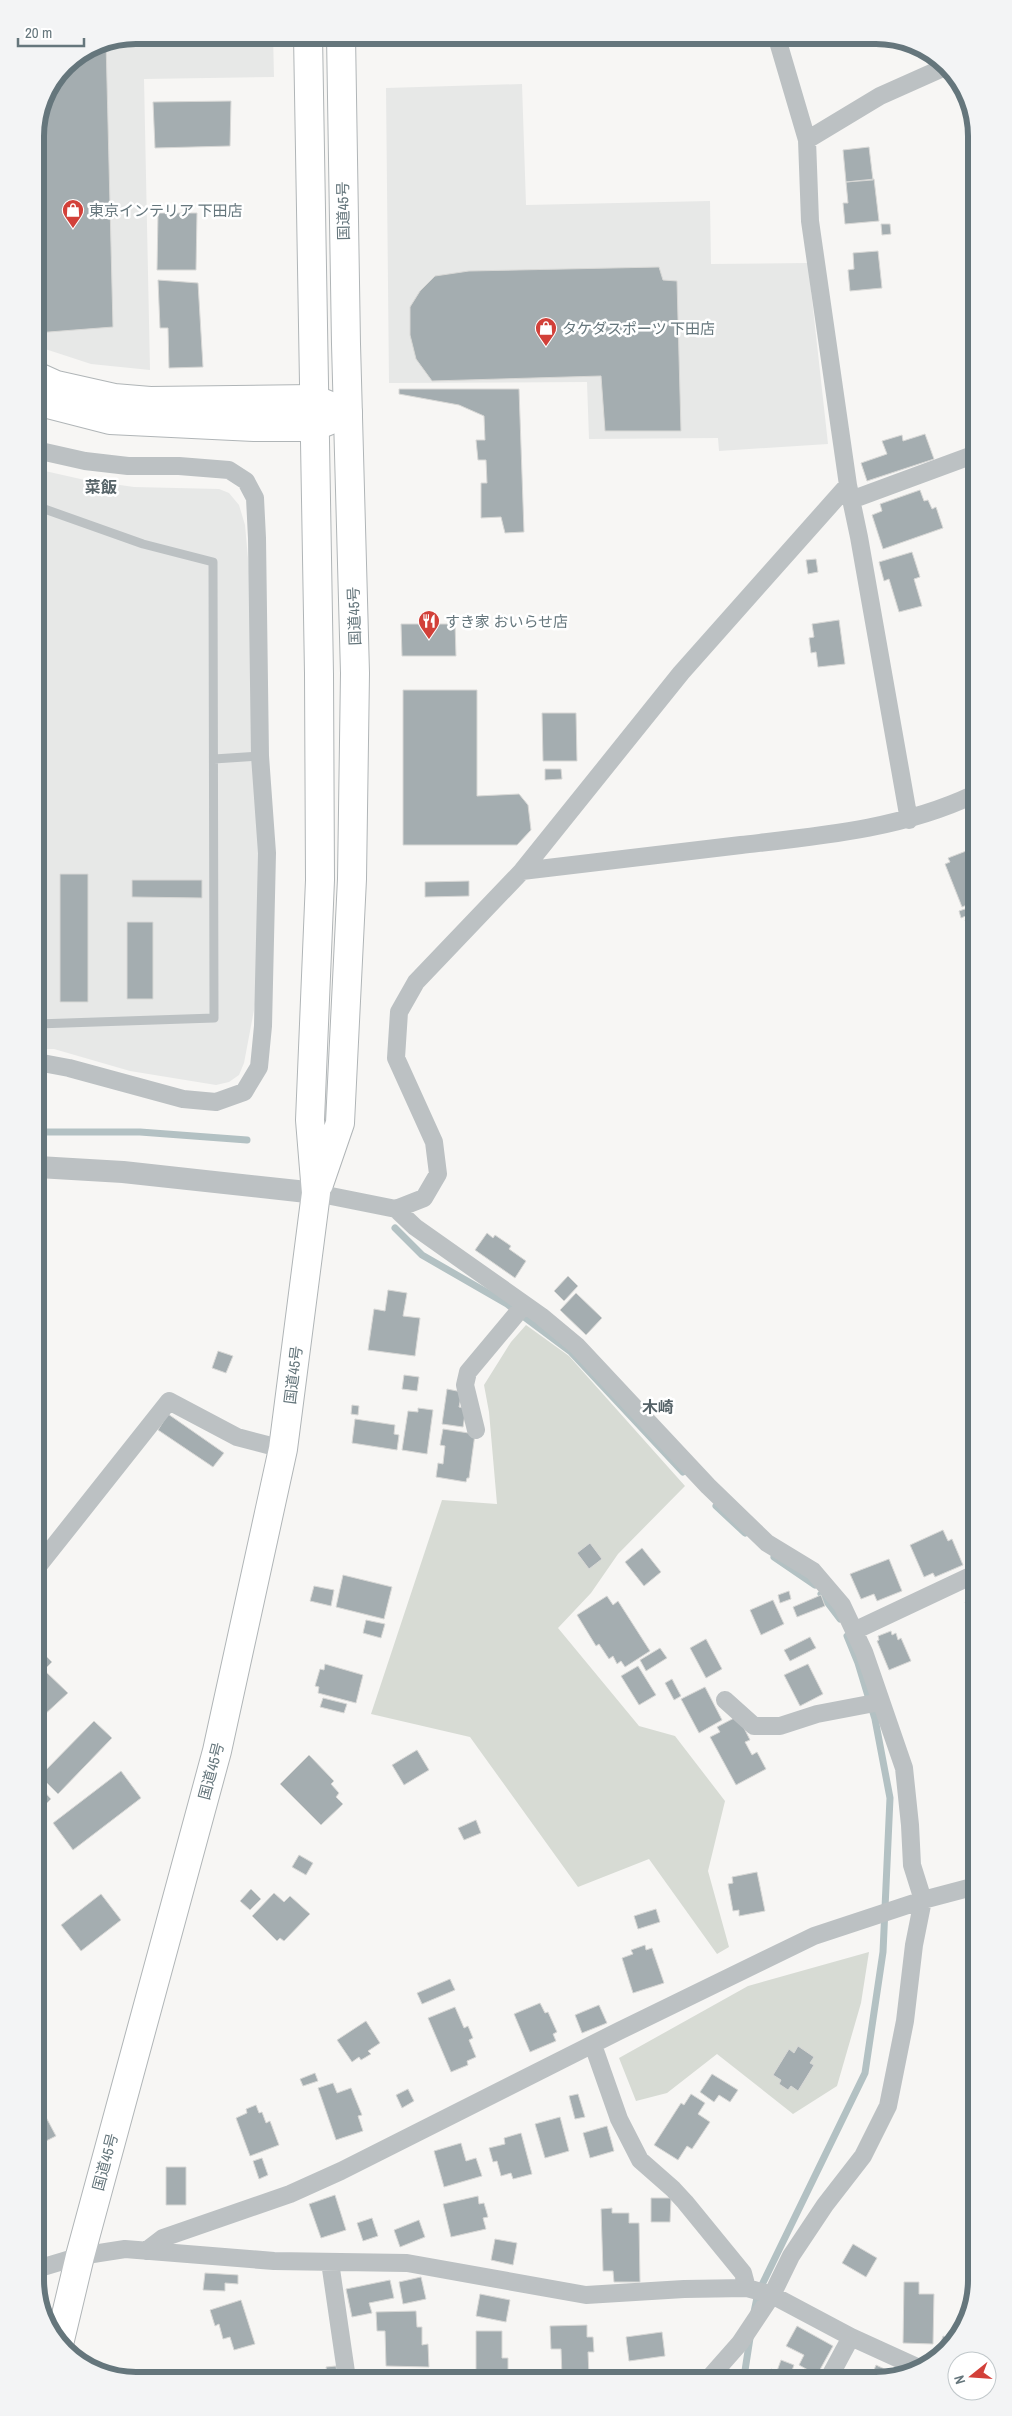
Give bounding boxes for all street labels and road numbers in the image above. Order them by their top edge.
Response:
street label: 国道45号 [332,181,354,241]
street label: 国道45号 [342,586,366,646]
street label: 国道45号 [279,1345,307,1405]
street label: 国道45号 [193,1740,229,1802]
street label: 国道45号 [87,2131,123,2193]

